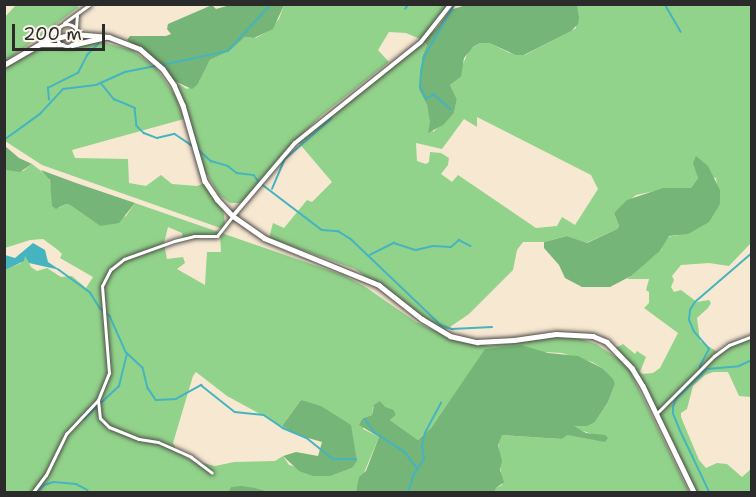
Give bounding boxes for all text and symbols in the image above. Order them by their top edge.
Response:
scale bar [15,12,108,50]
text: 200 m [23,22,82,46]

